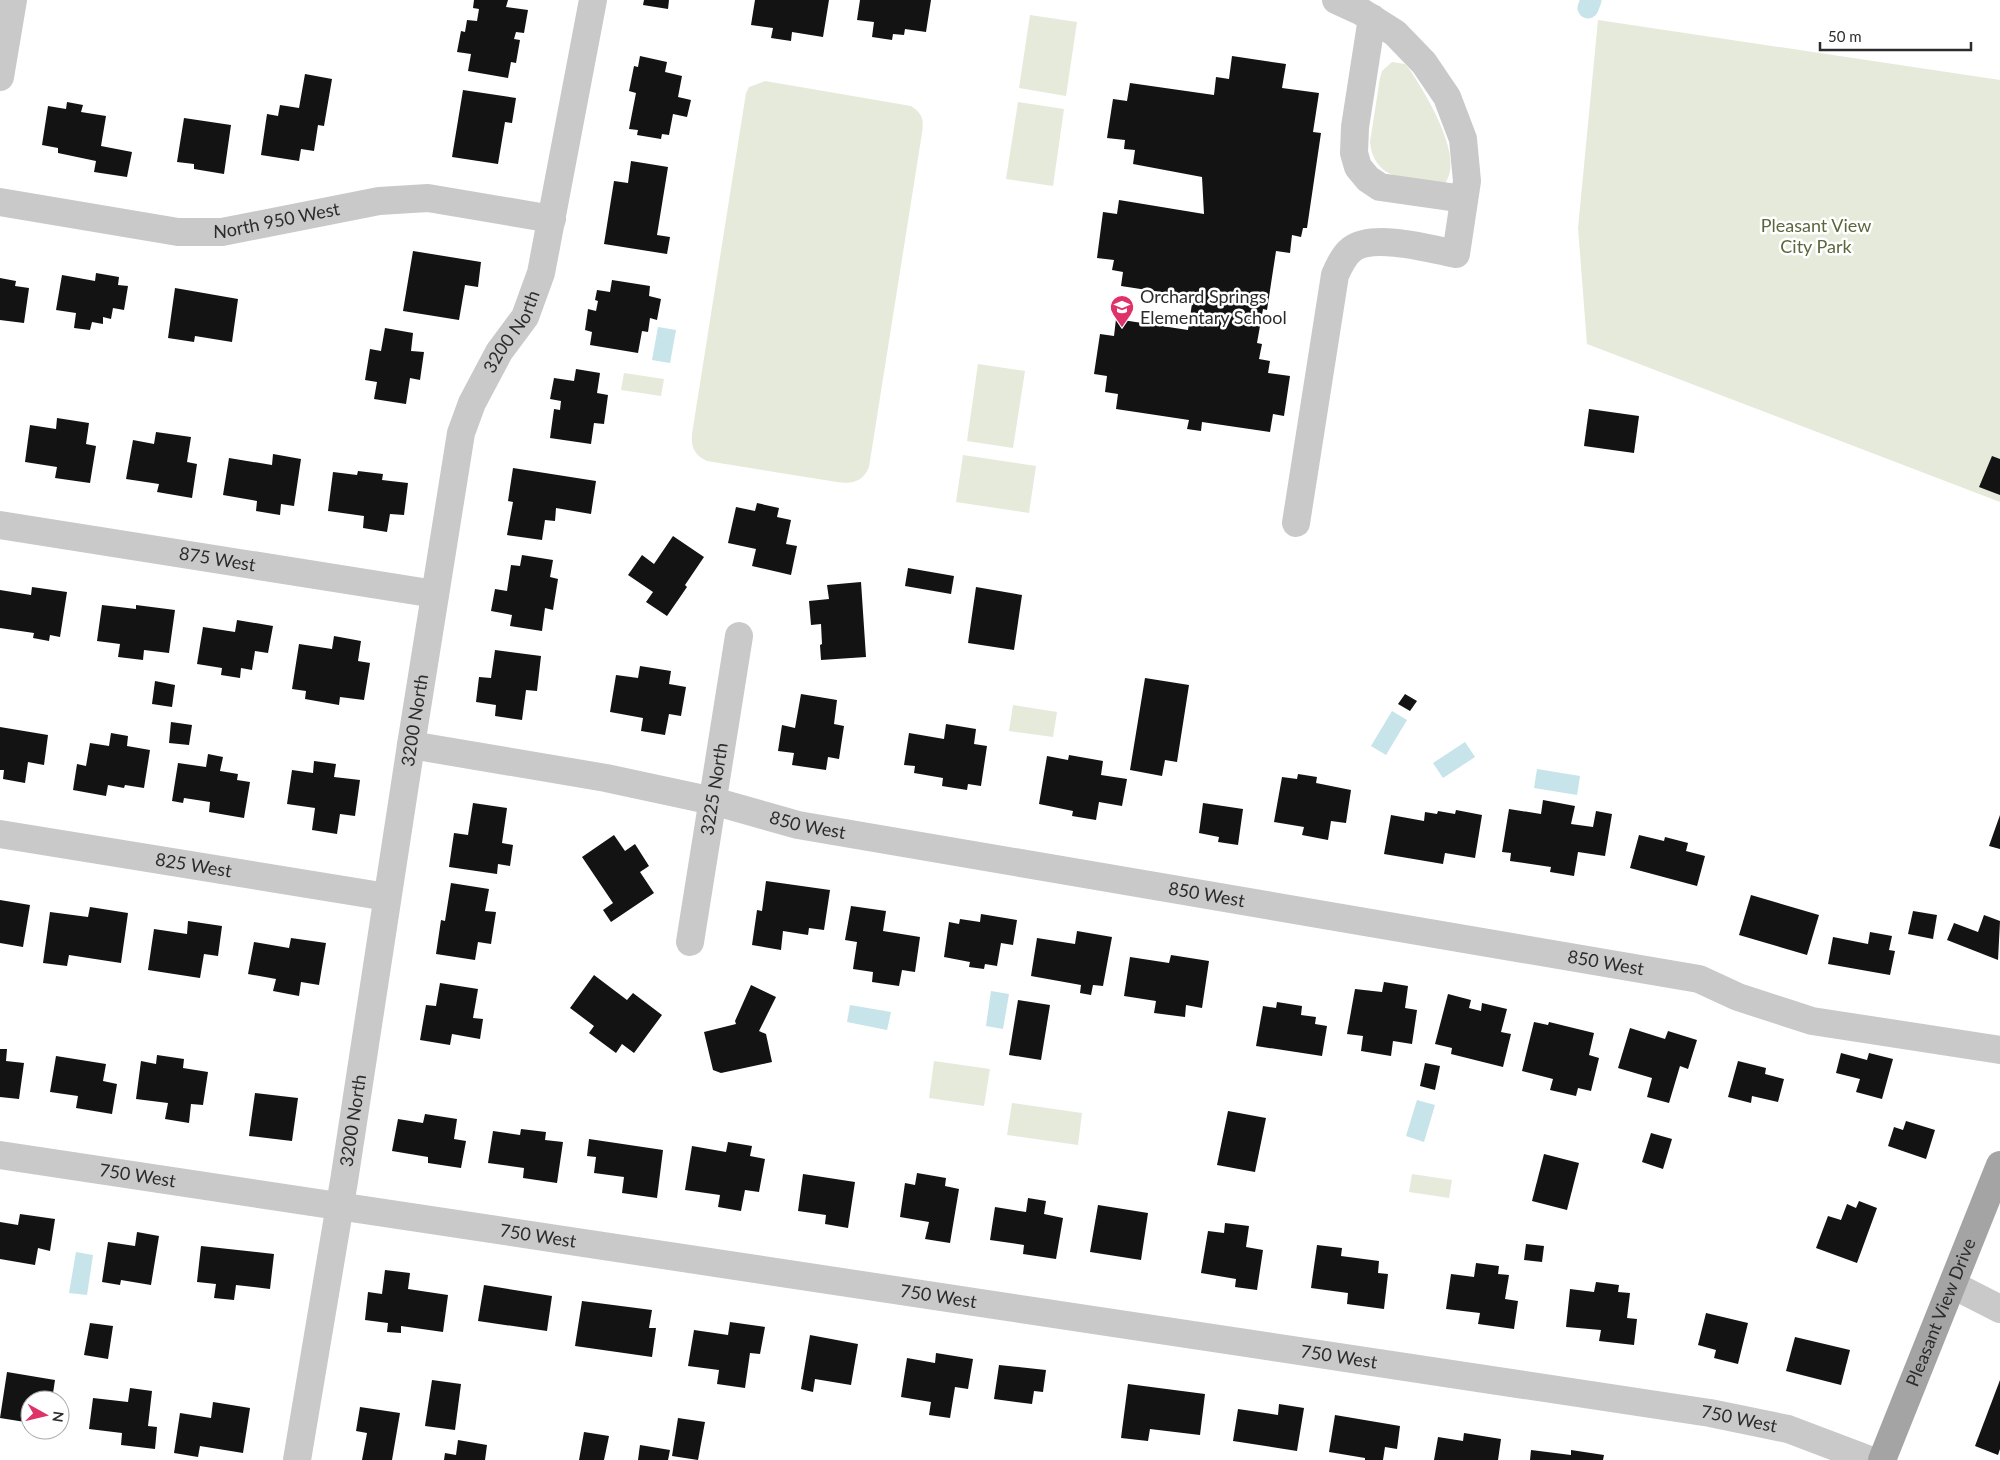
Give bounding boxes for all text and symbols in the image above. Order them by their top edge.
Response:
scale bar [1820,20,1971,52]
text: 50 m [1828,27,1862,45]
street label: North 950 West [213,197,342,242]
park label: Pleasant View City Park [1761,214,1871,257]
place label: Orchard Springs Elementary School [1140,285,1287,328]
street label: 3200 North [478,287,544,376]
school or university icon: Orchard Springs Elementary School [1109,294,1135,328]
street label: 875 West [178,542,258,575]
street label: 3200 North [396,672,432,768]
street label: 3225 North [695,741,732,837]
street label: 850 West [767,806,848,843]
street label: 825 West [154,847,234,882]
street label: 850 West [1167,877,1247,911]
street label: 850 West [1566,945,1646,980]
street label: 3200 North [334,1073,370,1168]
street label: 750 West [98,1158,178,1191]
street label: 750 West [498,1219,578,1252]
street label: Pleasant View Drive [1901,1235,1980,1389]
street label: 750 West [899,1279,979,1312]
street label: 750 West [1299,1339,1379,1373]
north arrow [20,1390,70,1440]
street label: 750 West [1700,1400,1780,1437]
text: N [49,1410,68,1423]

